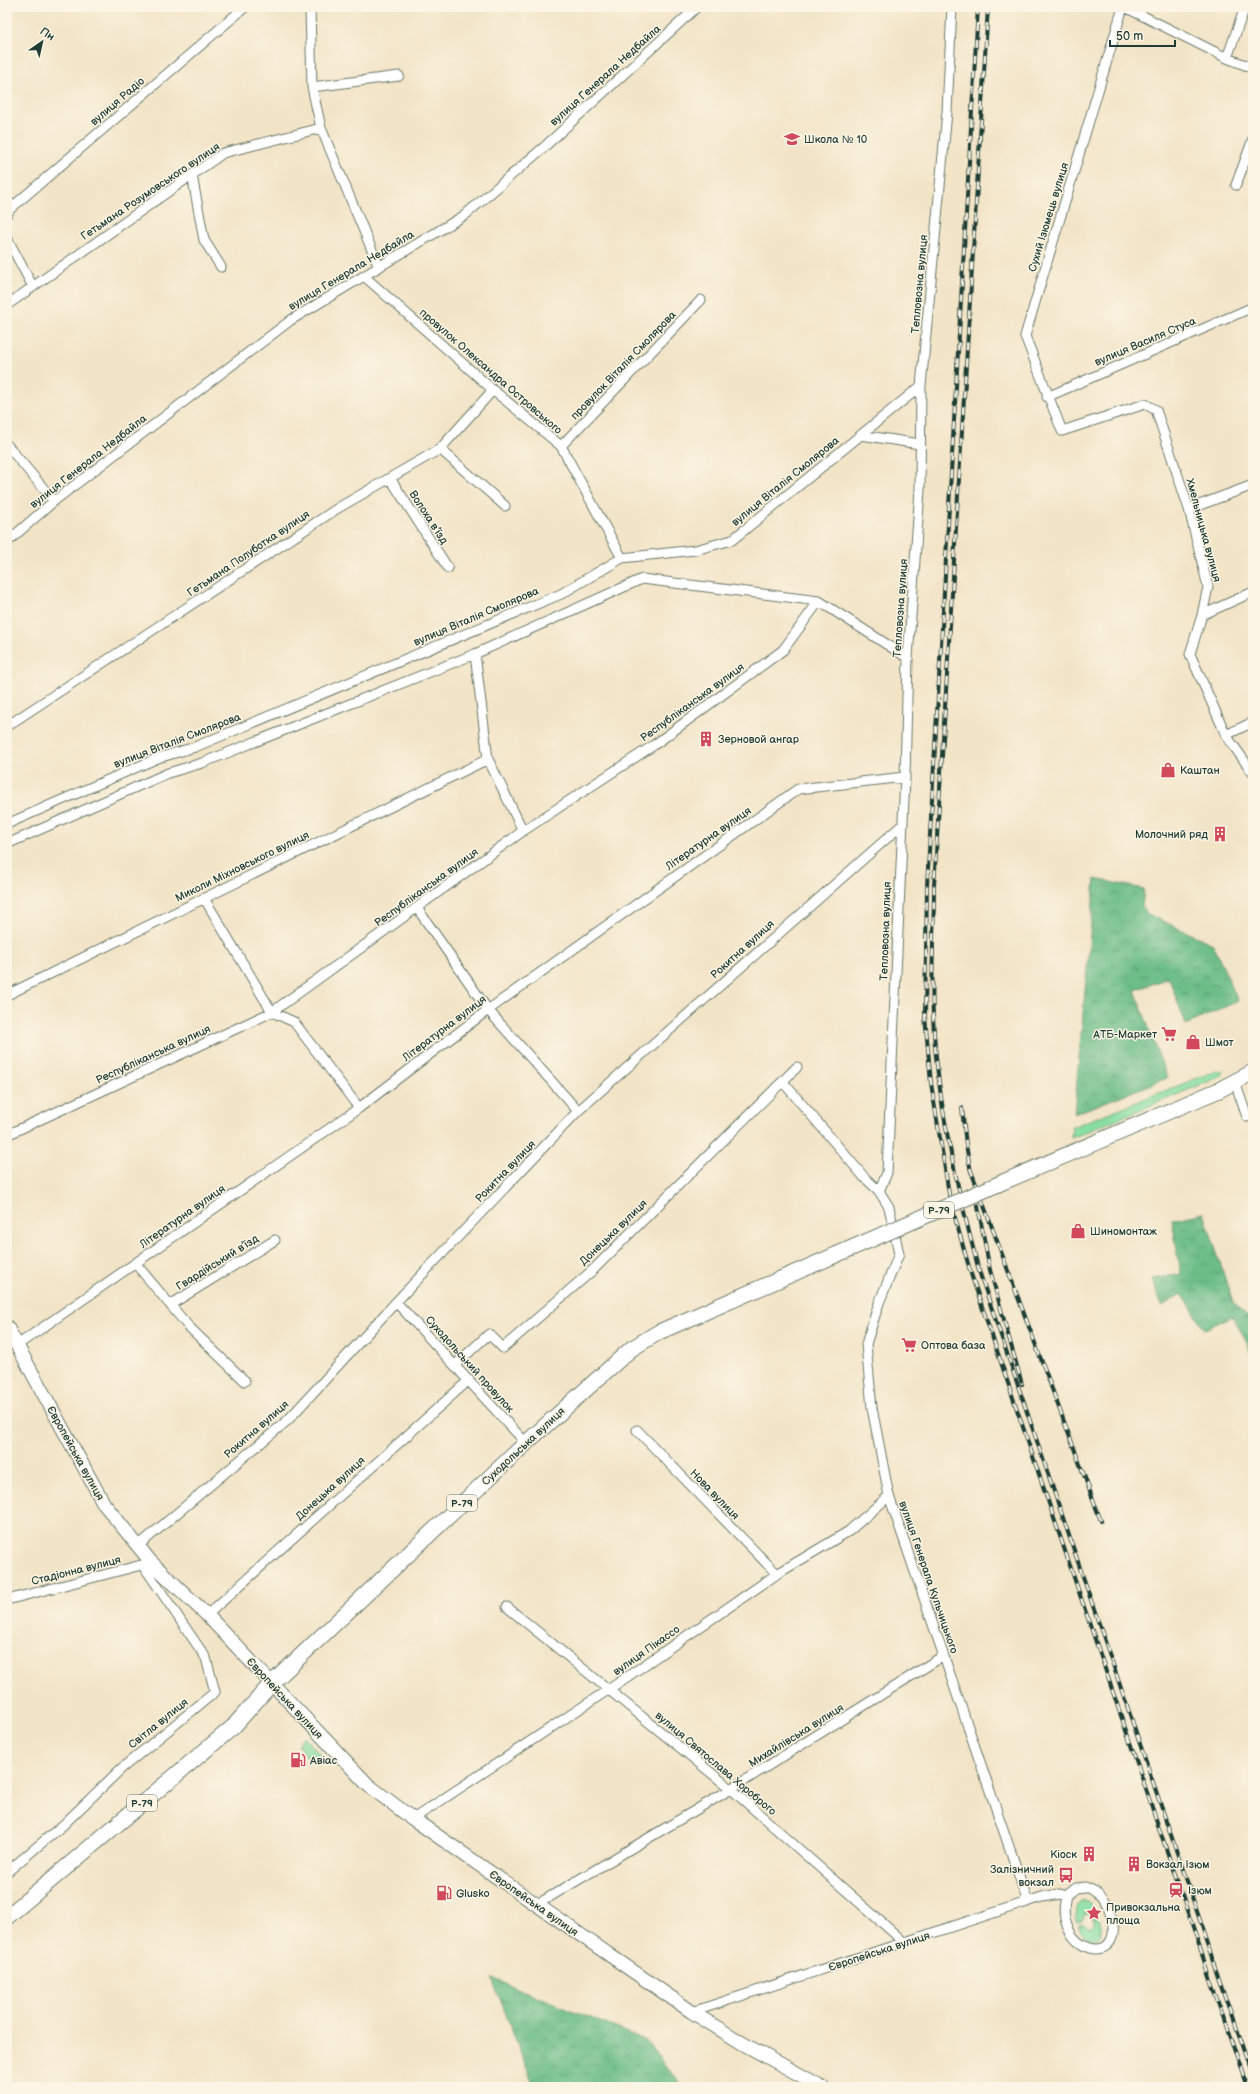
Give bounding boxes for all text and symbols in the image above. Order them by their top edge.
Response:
north arrow [22,22,62,62]
street label: вулиця Генерала Недбайла [547,22,664,128]
scale bar [1110,22,1175,48]
text: Пн [38,25,57,44]
text: 50 m [1116,29,1143,44]
street label: вулиця Радіо [88,74,147,128]
school or university icon: Школа № 10 [783,130,801,148]
place label: Школа № 10 [804,133,868,146]
street label: Гетьмана Розумовського вулиця [78,140,222,243]
street label: Сухий Ізюмець вулиця [1026,161,1071,273]
street label: вулиця Генерала Недбайла [286,227,417,313]
street label: Тепловозна вулиця [909,234,930,334]
street label: провулок Олександра Островського [417,306,565,437]
street label: провулок Віталія Смолярова [568,308,679,422]
street label: вулиця Василя Стуса [1093,314,1198,369]
street label: вулиця Генерала Недбайла [27,412,150,511]
street label: вулиця Віталія Смолярова [729,434,842,529]
street label: Хмельницька вулиця [1183,477,1224,583]
street label: Волоха в’їзд [406,488,451,547]
street label: Гетьмана Полуботка вулиця [185,507,312,599]
street label: Тепловозна вулиця [891,558,910,658]
street label: вулиця Віталія Смолярова [412,584,541,649]
street label: Республіканська вулиця [638,660,747,744]
street label: вулиця Віталія Смолярова [112,710,243,771]
building icon: Зерновой ангар [697,730,715,748]
place label: Зерновой ангар [718,733,800,746]
shop icon: Каштан [1159,761,1177,779]
place label: Каштан [1180,764,1220,777]
street label: Літературна вулиця [662,804,754,873]
building icon: Молочний ряд [1211,825,1229,843]
street label: Миколи Міхновського вулиця [173,828,311,905]
place label: Молочний ряд [1135,828,1208,841]
street label: Республіканська вулиця [372,845,481,929]
street label: Тепловозна вулиця [877,881,894,981]
street label: Рокитна вулиця [708,917,777,981]
street label: Літературна вулиця [399,993,489,1065]
street label: Республіканська вулиця [94,1022,213,1087]
supermarket icon: АТБ-Маркет [1160,1025,1178,1043]
place label: АТБ-Маркет [1092,1028,1157,1041]
shop icon: Шмот [1184,1033,1202,1051]
place label: Шмот [1205,1036,1234,1049]
street label: Рокитна вулиця [472,1138,538,1205]
street label: Літературна вулиця [136,1182,228,1251]
street label: Донецька вулиця [577,1197,650,1268]
road number: Р-79 [924,1202,954,1218]
shop icon: Шиномонтаж [1069,1222,1087,1240]
place label: Шиномонтаж [1090,1225,1157,1238]
street label: Гвардійський в’їзд [174,1232,261,1293]
street label: Суходольський провулок [423,1313,517,1416]
supermarket icon: Оптова база [900,1336,918,1354]
place label: Оптова база [921,1339,986,1352]
street label: Рокитна вулиця [221,1398,291,1461]
street label: Європейська вулиця [44,1404,107,1503]
street label: Суходольська вулиця [479,1405,567,1488]
street label: Донецька вулиця [293,1454,368,1523]
street label: Нова вулиця [687,1466,742,1522]
road number: Р-79 [447,1495,477,1511]
street label: вулиця Генерала Кульчицького [896,1499,961,1655]
street label: Стадіонна вулиця [30,1553,122,1588]
street label: вулиця Пікассо [610,1622,682,1678]
street label: Європейська вулиця [244,1655,325,1741]
street label: Світла вулиця [126,1696,191,1751]
street label: Михайлівська вулиця [746,1701,846,1770]
street label: вулиця Святослава Хороброго [652,1709,779,1818]
fuel station icon: Авіас [289,1751,307,1769]
place label: Авіас [309,1754,338,1767]
road number: Р-79 [127,1795,157,1811]
building icon: Кіоск [1080,1845,1098,1863]
place label: Кіоск [1050,1848,1077,1861]
building icon: Вокзал Ізюм [1125,1855,1143,1873]
place label: Вокзал Ізюм [1146,1858,1209,1871]
place label: Залізничний вокзал [990,1863,1054,1889]
bus stop icon: Залізничний вокзал [1057,1866,1075,1884]
street label: Європейська вулиця [487,1868,581,1939]
station icon: Ізюм [1167,1881,1185,1899]
fuel station icon: Glusko [435,1884,453,1902]
place label: Ізюм [1188,1884,1212,1897]
place label: Glusko [456,1887,490,1900]
place label: Привокзальна площа [1106,1901,1181,1927]
place icon: Привокзальна площа [1085,1904,1103,1922]
street label: Європейська вулиця [827,1929,931,1974]

